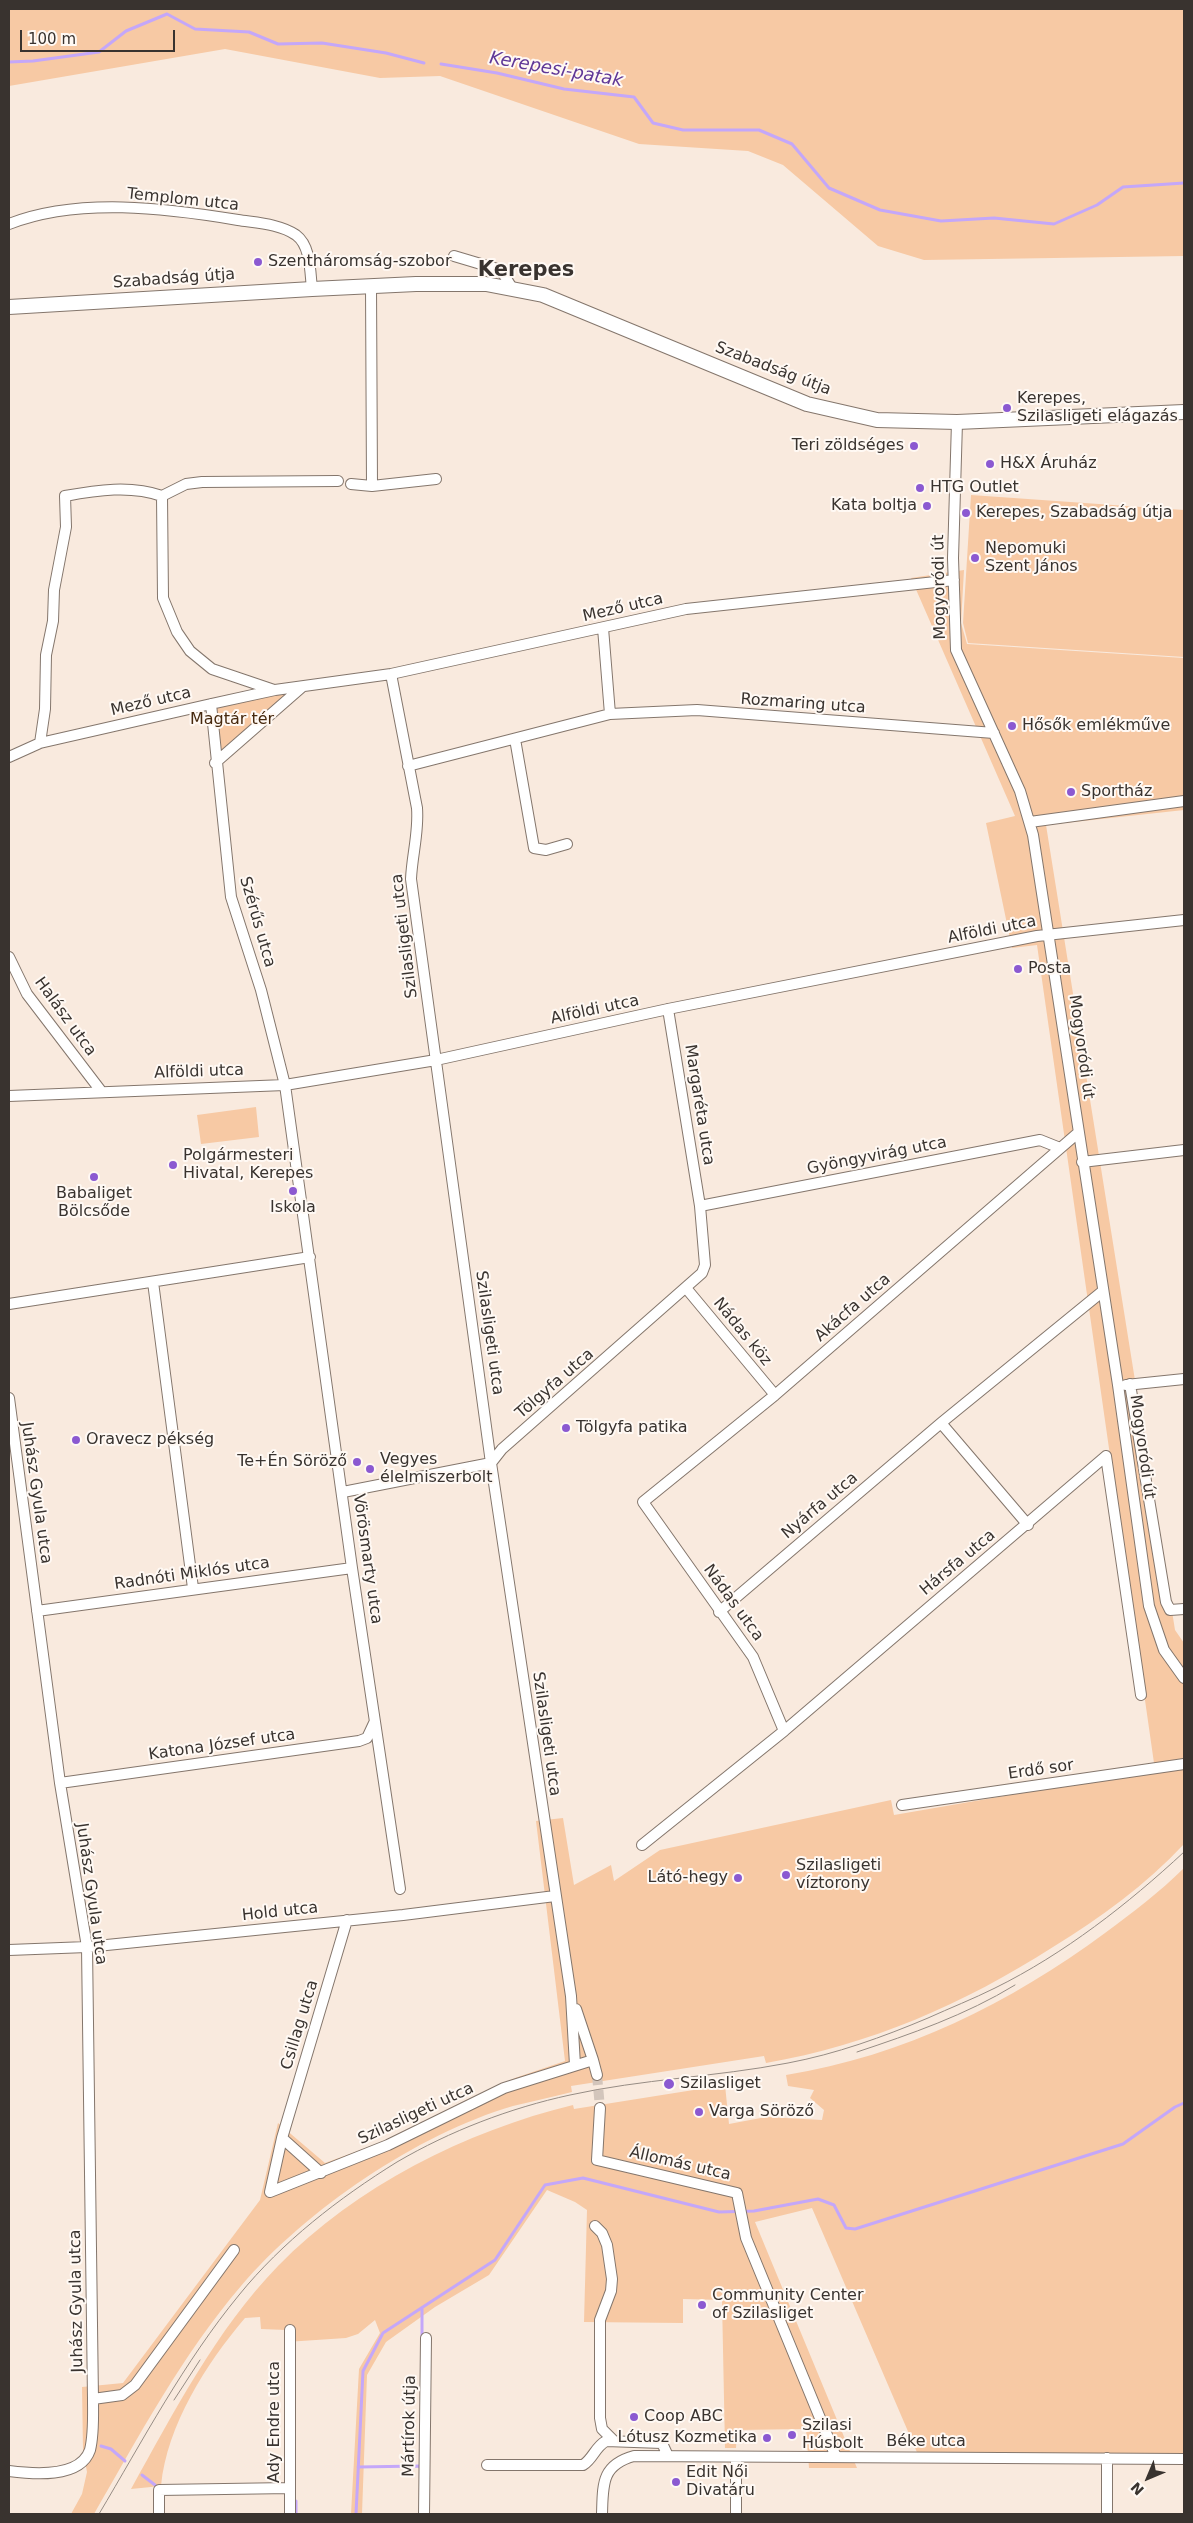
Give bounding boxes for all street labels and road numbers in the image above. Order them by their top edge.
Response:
street label: Templom utca [126,185,240,215]
street label: Szabadság útja [112,265,236,293]
street label: Szabadság útja [712,338,834,400]
street label: Mogyoródi út [929,534,951,640]
street label: Mező utca [581,589,665,627]
street label: Mező utca [109,683,193,721]
street label: Rozmaring utca [740,690,866,718]
street label: Szilasligeti utca [388,873,422,999]
street label: Szérűs utca [235,874,279,970]
street label: Alföldi utca [946,912,1038,948]
street label: Halász utca [30,974,100,1060]
street label: Alföldi utca [549,991,641,1029]
street label: Mogyoródi út [1064,994,1098,1100]
street label: Margaréta utca [680,1043,718,1167]
street label: Alföldi utca [154,1061,244,1083]
street label: Gyöngyvirág utca [805,1133,949,1179]
street label: Szilasligeti utca [471,1270,507,1396]
street label: Akácfa utca [811,1270,895,1346]
street label: Nádas köz [709,1294,775,1370]
street label: Tölgyfa utca [512,1345,598,1423]
street label: Mogyoródi út [1125,1394,1159,1500]
street label: Juhász Gyula utca [17,1421,55,1565]
street label: Nyárfa utca [778,1469,862,1543]
street label: Vörösmarty utca [348,1492,386,1626]
street label: Hársfa utca [916,1526,1000,1600]
street label: Radnóti Miklós utca [113,1554,271,1594]
street label: Nádas utca [699,1561,767,1645]
street label: Szilasligeti utca [528,1671,564,1797]
street label: Katona József utca [147,1725,297,1765]
street label: Erdő sor [1007,1756,1075,1784]
street label: Juhász Gyula utca [72,1822,110,1966]
street label: Hold utca [241,1898,319,1926]
street label: Csillag utca [277,1978,323,2072]
street label: Szilasligeti utca [355,2079,477,2149]
street label: Állomás utca [627,2143,733,2185]
street label: Juhász Gyula utca [66,2229,88,2373]
street label: Ady Endre utca [265,2361,285,2483]
street label: Mártírok útja [400,2375,420,2477]
street label: Béke utca [886,2432,966,2452]

